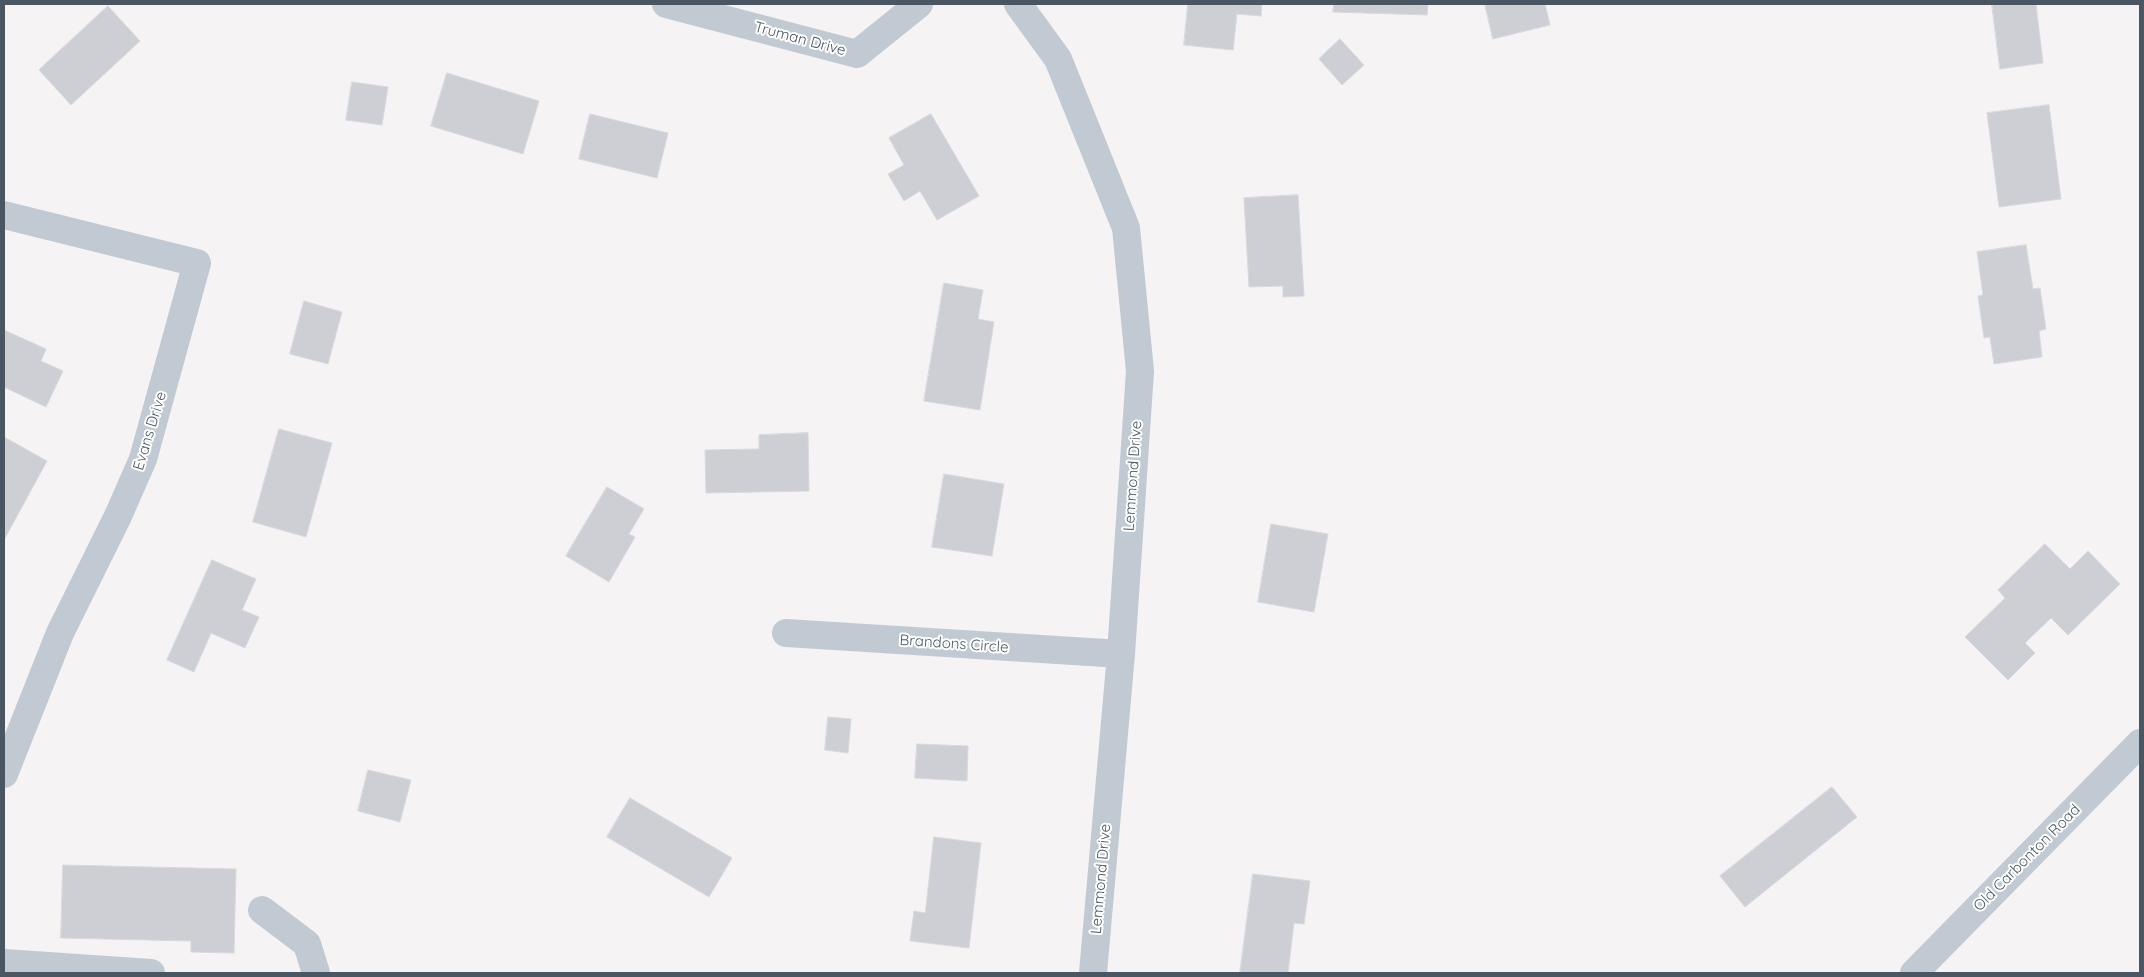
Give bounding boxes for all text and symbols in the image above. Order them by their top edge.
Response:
street label: Truman Drive [752,18,848,60]
street label: Evans Drive [130,390,170,472]
street label: Lemmond Drive [1120,420,1146,532]
street label: Brandons Circle [899,631,1009,657]
street label: Old Carbonton Road [1970,801,2084,915]
street label: Lemmond Drive [1087,823,1115,935]

